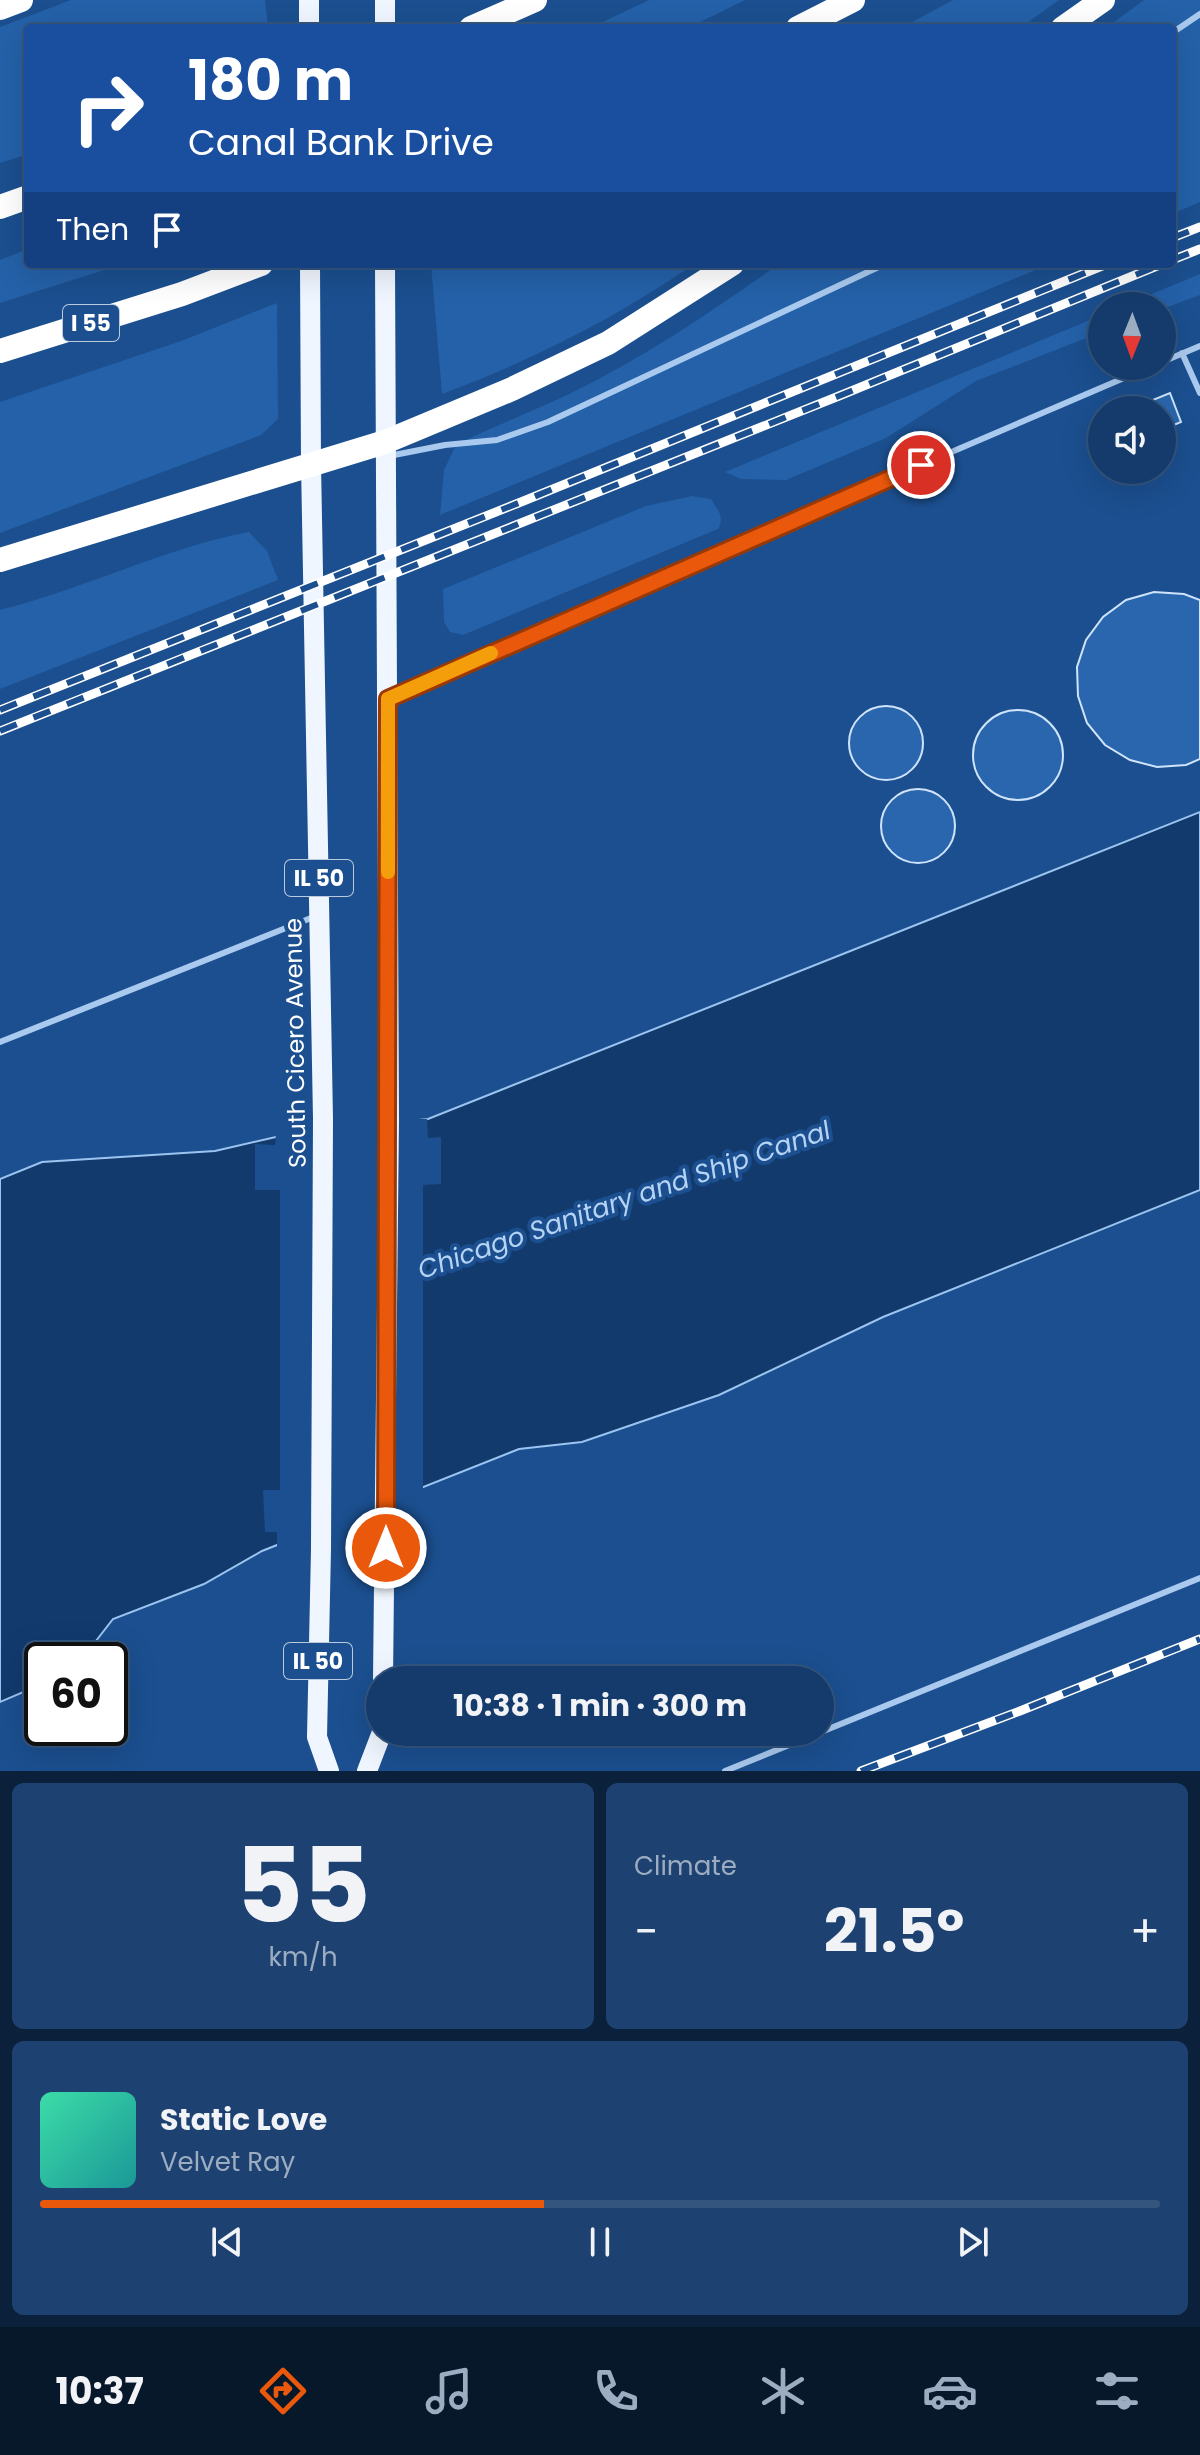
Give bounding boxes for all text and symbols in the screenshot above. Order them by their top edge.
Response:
text: 180 m [188,41,353,120]
icon: right [56,56,160,160]
text: Canal Bank Drive [188,117,494,168]
text: Then [56,208,129,251]
icon: arrive [145,208,189,252]
north arrow [1088,292,1176,380]
map controls [1088,292,1176,484]
road number: I 55 [63,305,119,341]
button: sound [1088,396,1176,484]
pin [887,431,955,499]
icon: arrive [899,443,943,487]
road number: IL 50 [285,860,353,896]
street label: South Cicero Avenue [276,918,314,1168]
water label: Chicago Sanitary and Ship Canal [413,1112,836,1288]
position arrow [344,1506,428,1590]
speed limit sign: 60 [24,1642,128,1746]
road number: IL 50 [284,1643,352,1679]
text: 10:38 · 1 min · 300 m [453,1684,747,1727]
text: 55 [235,1813,371,1958]
text: Climate [634,1848,737,1884]
text: 21.5° [824,1889,964,1973]
text: − [634,1901,658,1962]
text: + [1130,1901,1160,1962]
text: km/h [268,1939,338,1975]
text: Static Love [160,2098,327,2141]
text: Velvet Ray [160,2144,295,2180]
icon: previous [205,2220,249,2264]
icon: pause [578,2220,622,2264]
icon: next [951,2220,995,2264]
icon: directions [255,2363,311,2419]
icon: music [421,2363,477,2419]
icon: phone [588,2363,644,2419]
icon: climate [755,2363,811,2419]
icon: car [922,2363,978,2419]
icon: filters [1089,2363,1145,2419]
text: 10:37 [55,2366,144,2417]

